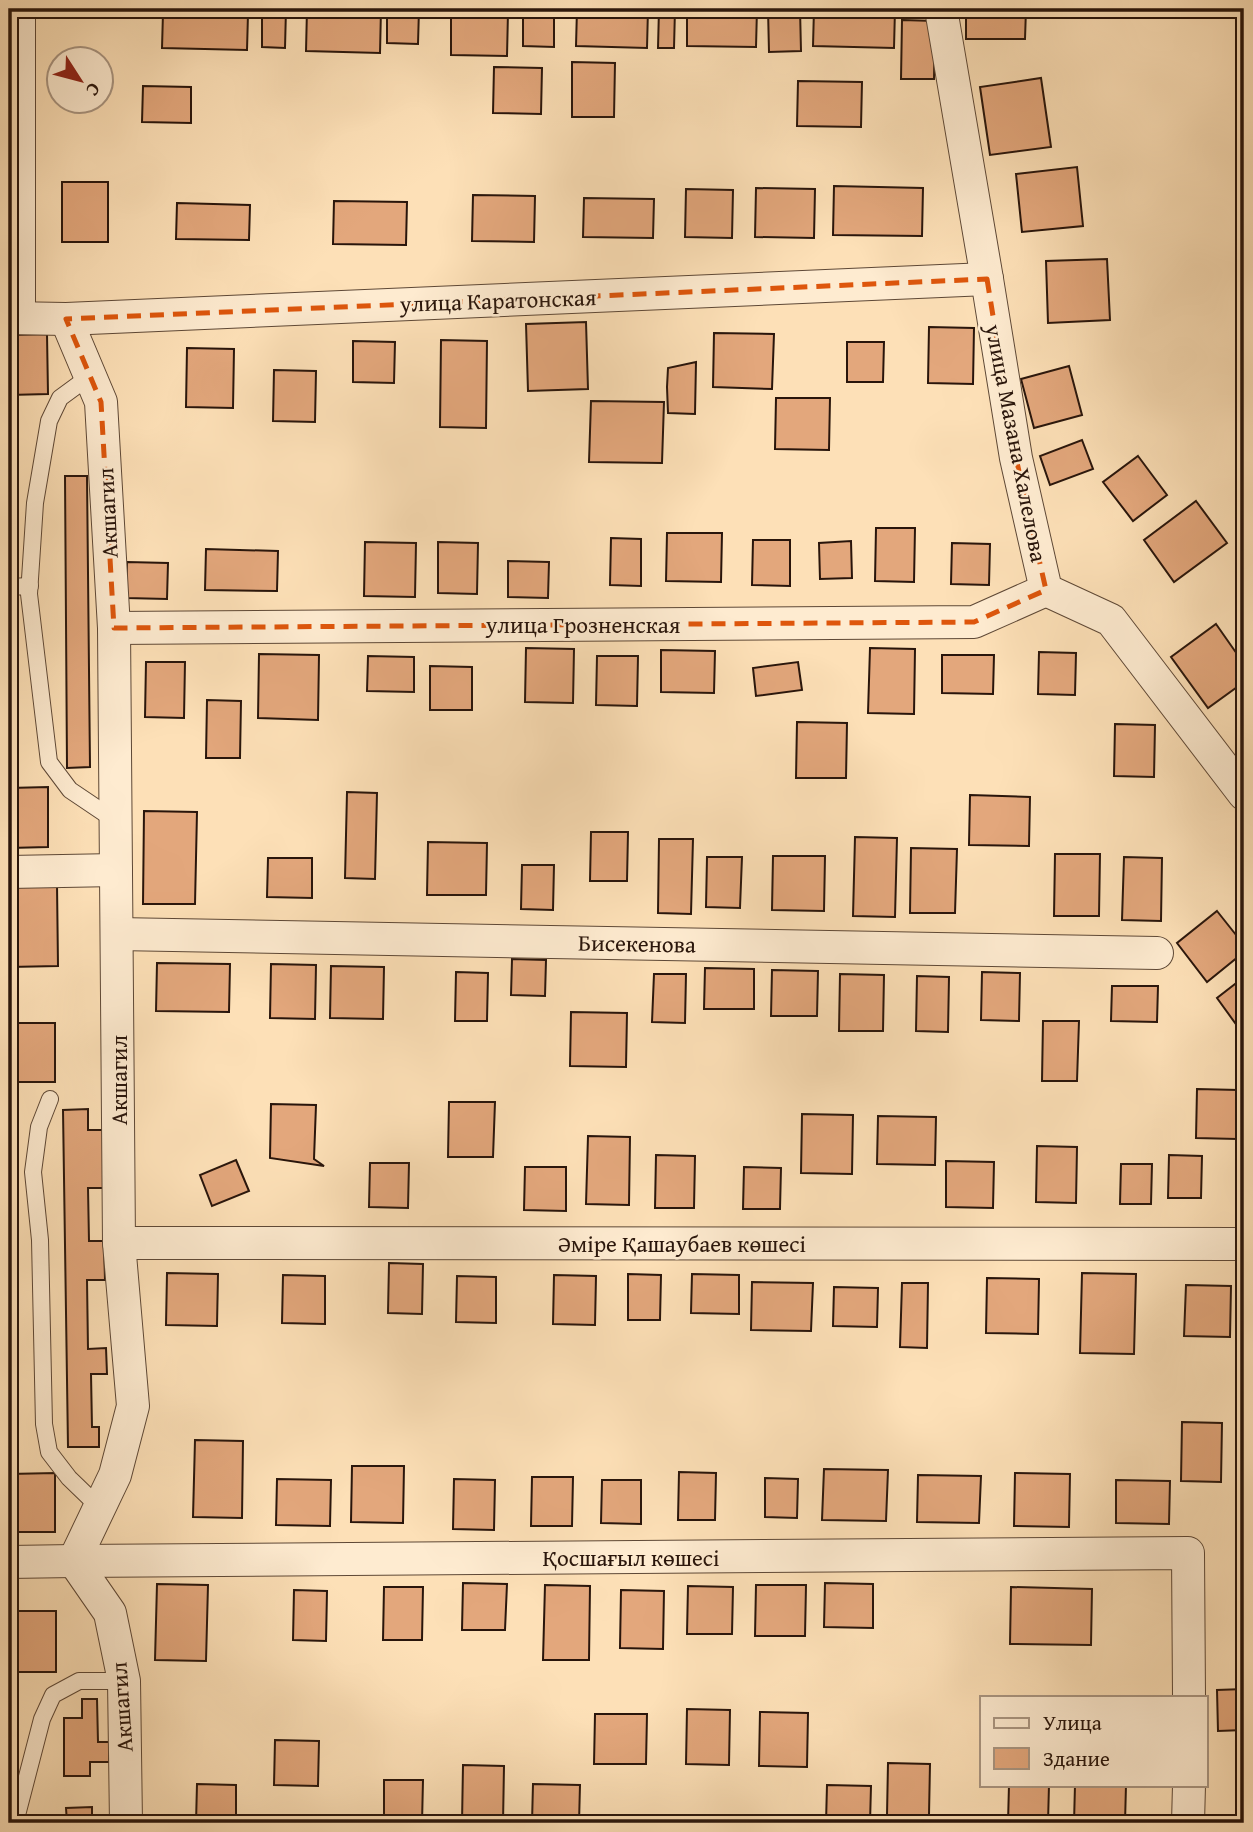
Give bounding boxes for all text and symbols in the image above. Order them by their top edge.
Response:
north arrow [46,46,116,116]
text: С [79,77,108,103]
street label: улица Каратонская [398,280,597,320]
street label: улица Мазана Халелова [978,320,1056,565]
street label: Акшагил [88,467,126,559]
street label: улица Грозненская [485,608,681,641]
street label: Бисекенова [578,925,696,961]
street label: Акшагил [102,1034,135,1125]
street label: Әміре Қашаубаев көшесі [558,1227,806,1260]
street label: Қосшағыл көшесі [542,1541,720,1574]
street label: Акшагил [101,1660,141,1753]
legend [980,1696,1208,1786]
text: Улица [1043,1707,1102,1738]
text: Здание [1043,1743,1110,1774]

